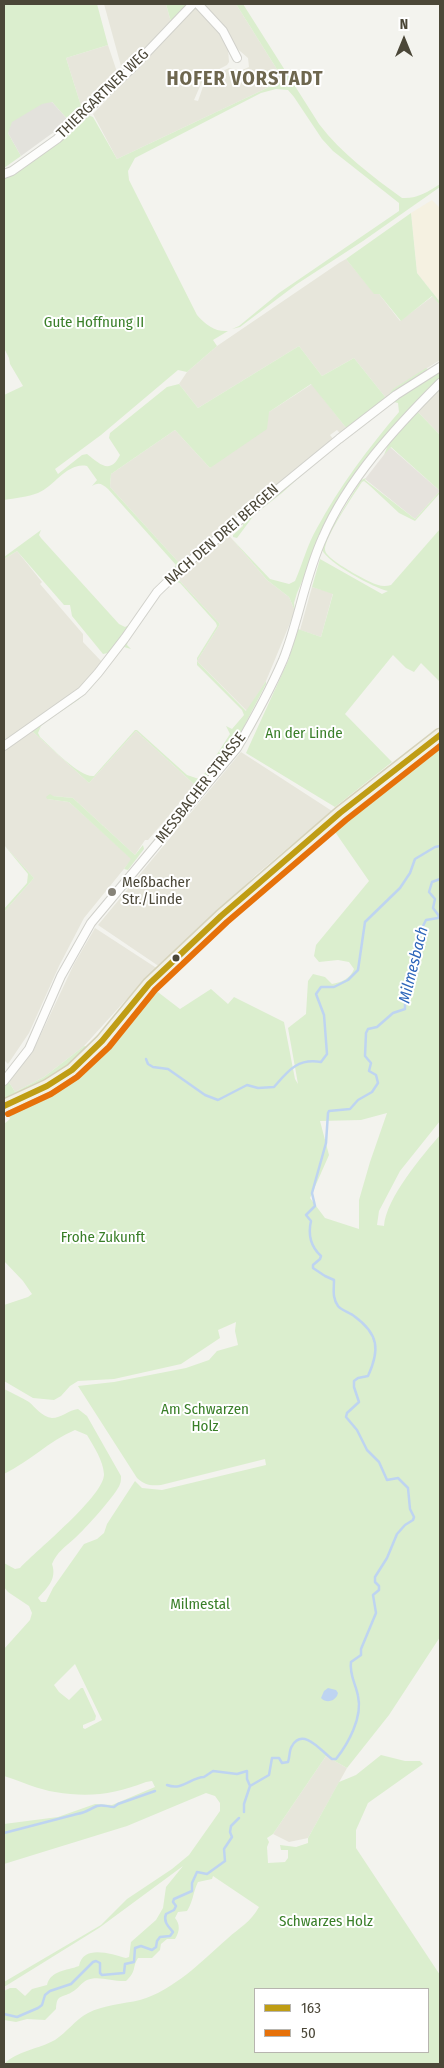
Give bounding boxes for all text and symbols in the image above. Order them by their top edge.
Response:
north arrow [379,15,429,65]
text: N [400,16,408,33]
street label: THIERGARTNER WEG [53,46,153,142]
district label: HOFER VORSTADT [165,67,325,91]
park label: Gute Hoffnung II [44,314,144,332]
street label: NACH DEN DREI BERGEN [161,481,283,589]
park label: An der Linde [265,725,343,743]
street label: MESSBACHER STRASSE [152,729,250,847]
place label: Meßbacher Str./Linde [122,874,190,909]
marker: Meßbacher Str./Linde [106,886,118,898]
water label: Milmesbach [395,925,433,1005]
unlabelled marker [171,953,181,963]
park label: Frohe Zukunft [61,1229,145,1247]
park label: Am Schwarzen Holz [161,1401,249,1436]
park label: Milmestal [170,1596,230,1614]
park label: Schwarzes Holz [279,1913,373,1931]
legend [254,1988,429,2053]
text: 163 [301,1999,321,2017]
text: 50 [301,2024,316,2042]

